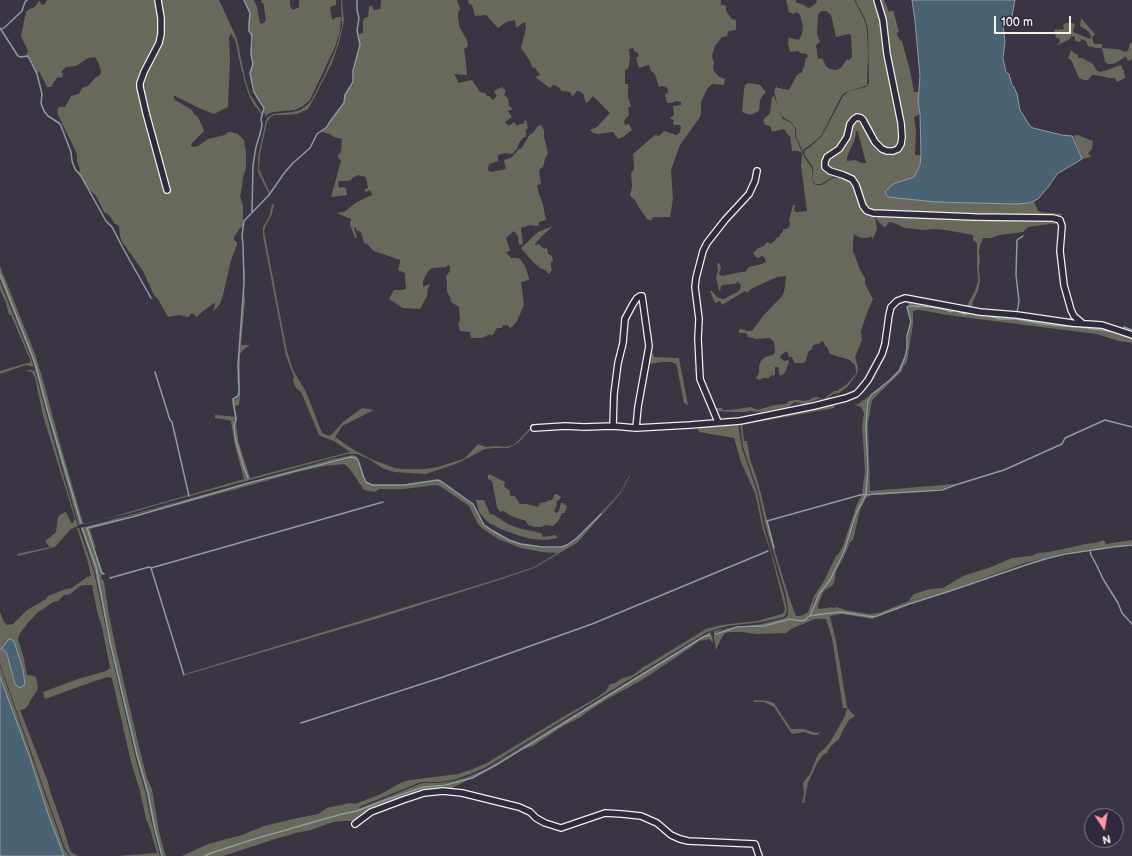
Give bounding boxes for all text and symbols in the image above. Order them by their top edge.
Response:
scale bar [996,8,1073,34]
text: 100 m [1001,15,1033,30]
north arrow [1084,808,1124,848]
text: N [1101,832,1112,846]

